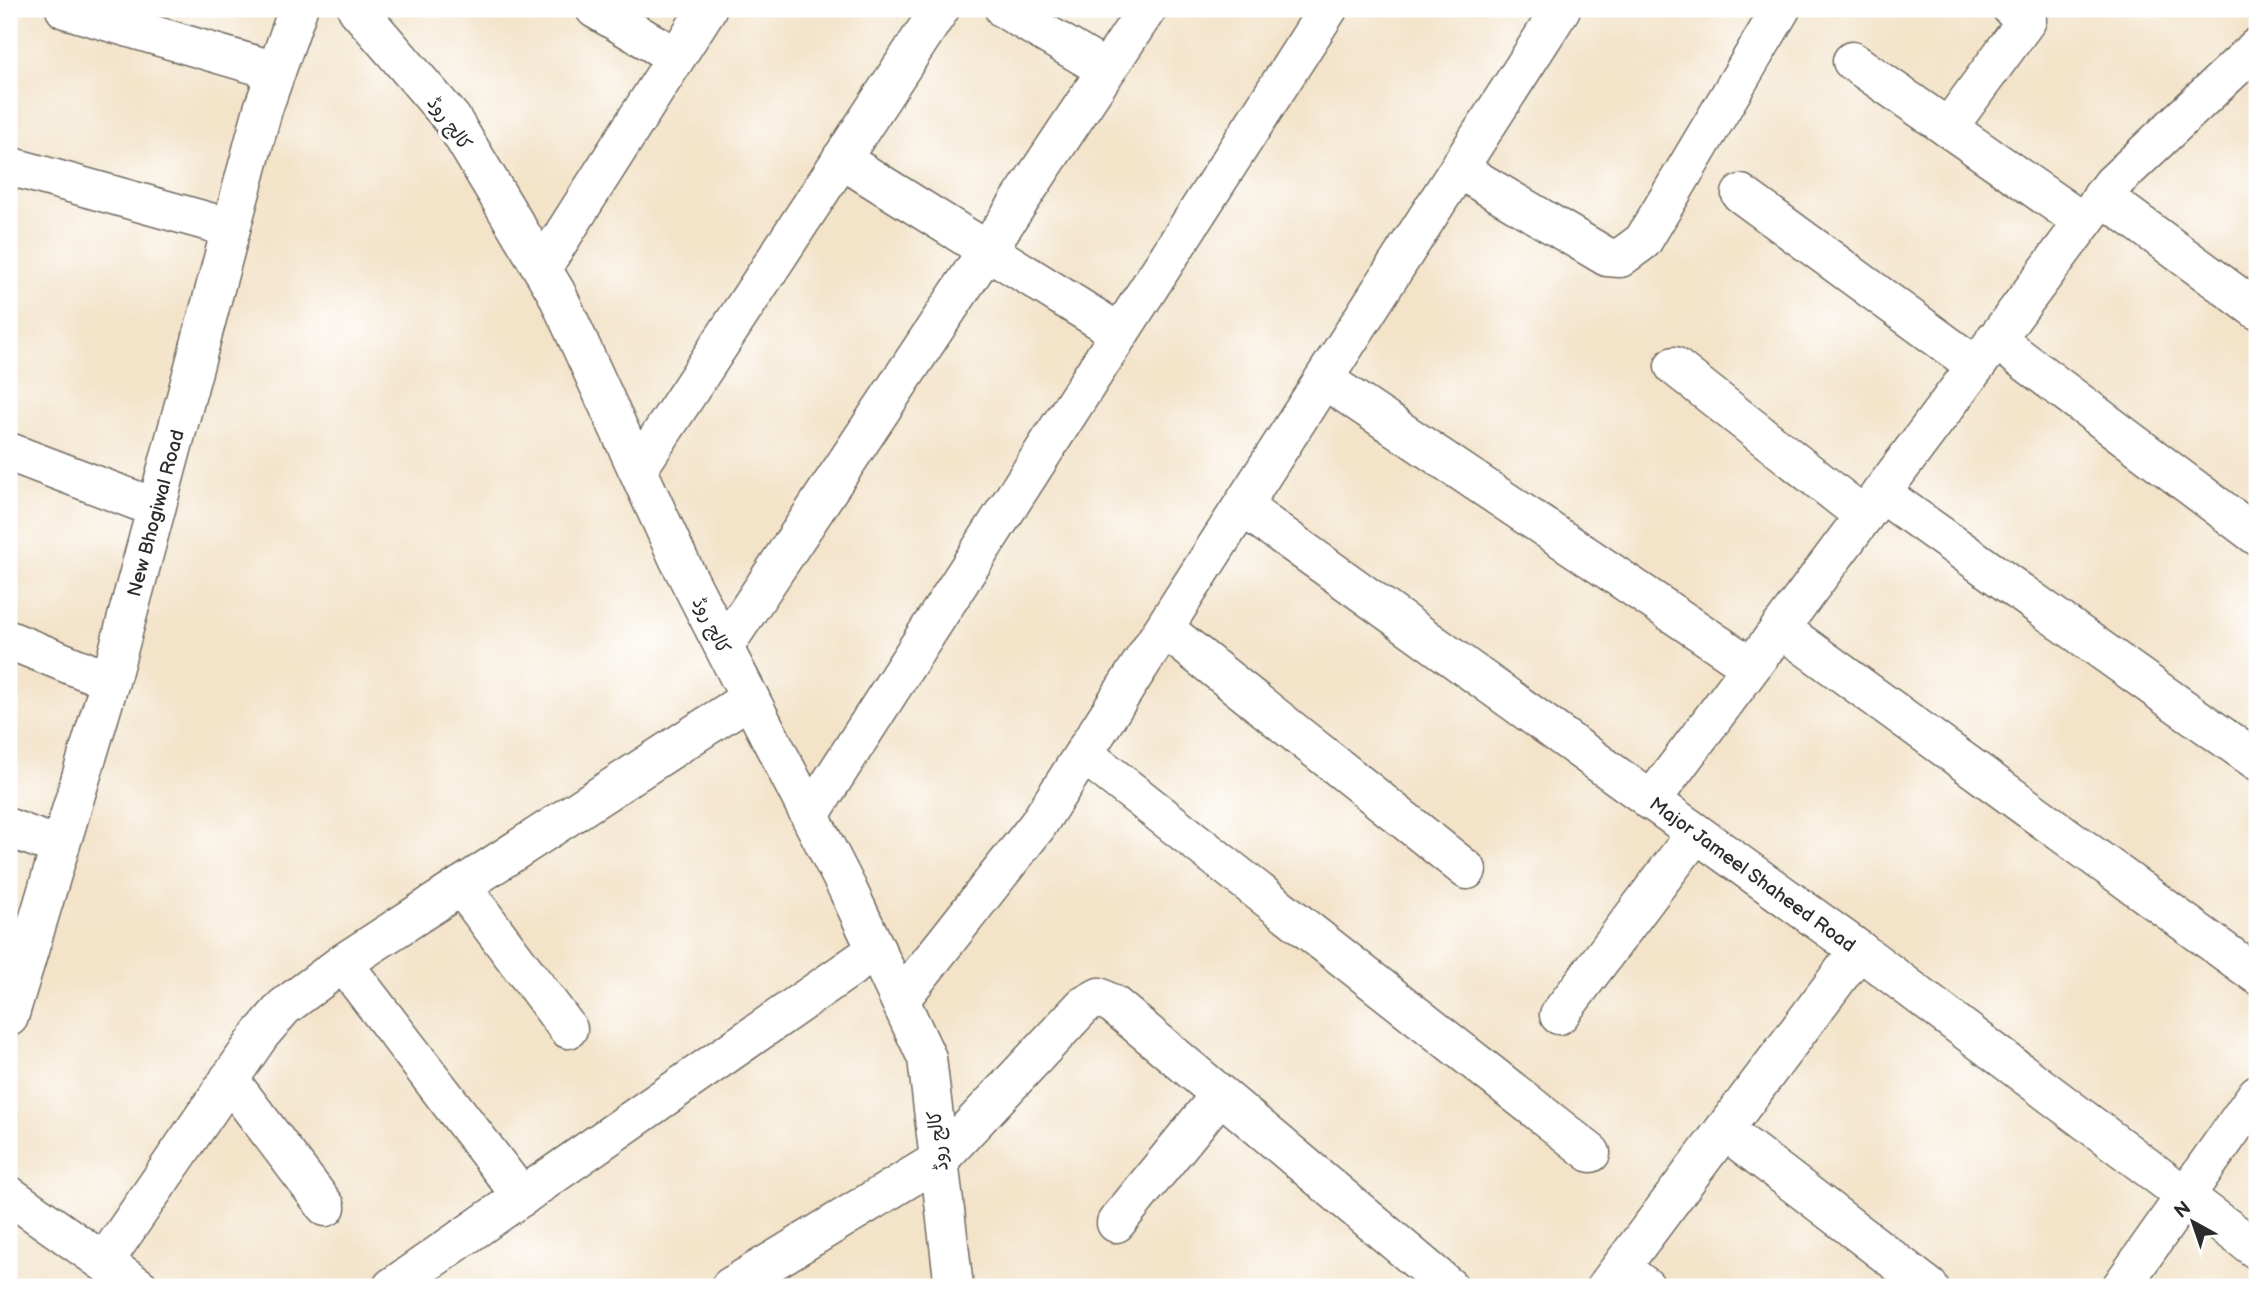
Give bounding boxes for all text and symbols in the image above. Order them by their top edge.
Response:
street label: کالج روڈ [422,93,476,155]
street label: New Bhogiwal Road [123,427,190,599]
street label: کالج روڈ [687,593,735,658]
street label: Major Jameel Shaheed Road [1645,793,1859,958]
street label: کالج روڈ [923,1109,954,1172]
north arrow [2158,1188,2228,1258]
text: N [2170,1197,2196,1224]

